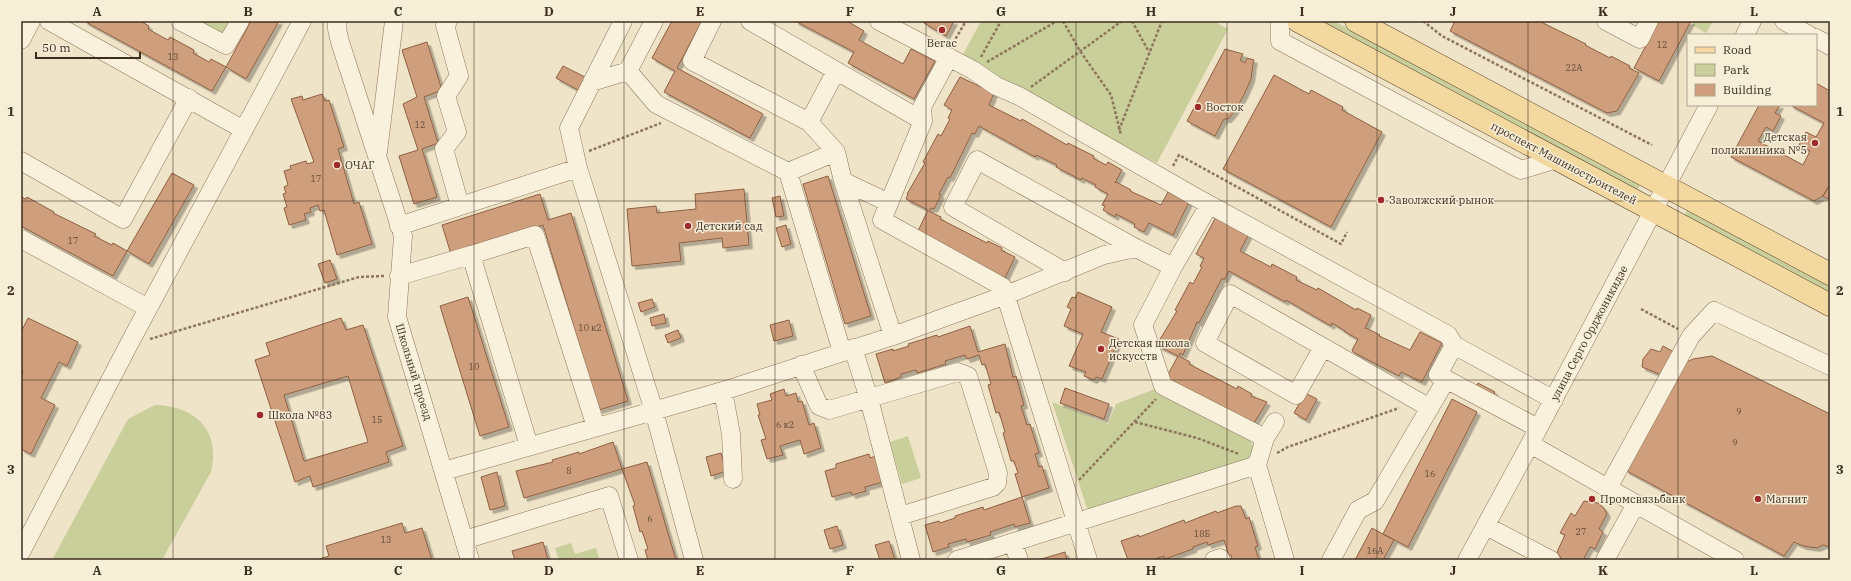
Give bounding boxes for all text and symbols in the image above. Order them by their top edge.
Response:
text: A [92,3,102,20]
text: B [243,3,253,20]
text: C [394,3,403,20]
text: D [544,3,554,20]
text: E [696,3,704,20]
text: F [846,3,854,20]
text: G [996,3,1006,20]
text: H [1146,3,1157,20]
text: I [1300,3,1305,20]
text: J [1450,3,1457,20]
text: K [1598,3,1608,20]
text: L [1750,3,1758,20]
marker: Вегас [937,25,947,35]
scale bar [36,34,140,60]
legend [1687,34,1817,106]
place label: Вегас [927,36,957,50]
house number: 12 [1657,39,1667,50]
text: 50 m [42,40,71,55]
text: Road [1723,42,1752,57]
house number: 13 [168,51,178,62]
house number: 22А [1566,62,1583,73]
text: Park [1723,62,1749,77]
text: Building [1723,82,1771,97]
place label: Восток [1206,100,1244,114]
marker: Восток [1193,102,1203,112]
text: 1 [7,103,15,120]
text: 1 [1836,103,1844,120]
house number: 12 [415,119,425,130]
street label: проспект Машиностроителей [1489,119,1639,207]
place label: Детская поликлиника №5 [1711,130,1807,157]
marker: Детская поликлиника №5 [1810,138,1820,148]
place label: ОЧАГ [345,158,374,172]
marker: ОЧАГ [332,160,342,170]
house number: 17 [311,173,321,184]
place label: Заволжский рынок [1389,193,1495,207]
marker: Заволжский рынок [1376,195,1386,205]
place label: Детский сад [696,219,763,233]
marker: Детский сад [683,221,693,231]
house number: 17 [68,235,78,246]
street label: улица Серго Орджоникидзе [1547,263,1631,403]
text: 2 [7,282,15,299]
text: 2 [1836,282,1844,299]
street label: Школьный проезд [393,322,435,422]
house number: 10 к2 [578,322,602,333]
place label: Детская школа искусств [1109,336,1190,363]
marker: Детская школа искусств [1096,344,1106,354]
house number: 10 [469,361,479,372]
house number: 9 [1736,406,1742,417]
place label: Школа №83 [268,408,332,422]
marker: Школа №83 [255,410,265,420]
house number: 15 [372,414,382,425]
house number: 6 к2 [776,419,794,430]
house number: 9 [1732,437,1738,448]
text: 3 [7,461,15,478]
text: 3 [1836,461,1844,478]
house number: 8 [566,465,572,476]
house number: 16 [1425,468,1435,479]
place label: Промсвязьбанк [1600,492,1686,506]
place label: Магнит [1766,492,1807,506]
marker: Промсвязьбанк [1587,494,1597,504]
marker: Магнит [1753,494,1763,504]
house number: 6 [647,513,653,524]
house number: 27 [1576,526,1586,537]
house number: 18Б [1194,528,1211,539]
house number: 13 [381,534,391,545]
house number: 16А [1367,545,1384,556]
text: A [92,562,102,579]
text: B [243,562,253,579]
text: C [394,562,403,579]
text: D [544,562,554,579]
text: E [696,562,704,579]
text: F [846,562,854,579]
text: G [996,562,1006,579]
text: H [1146,562,1157,579]
text: I [1300,562,1305,579]
text: J [1450,562,1457,579]
text: K [1598,562,1608,579]
text: L [1750,562,1758,579]

